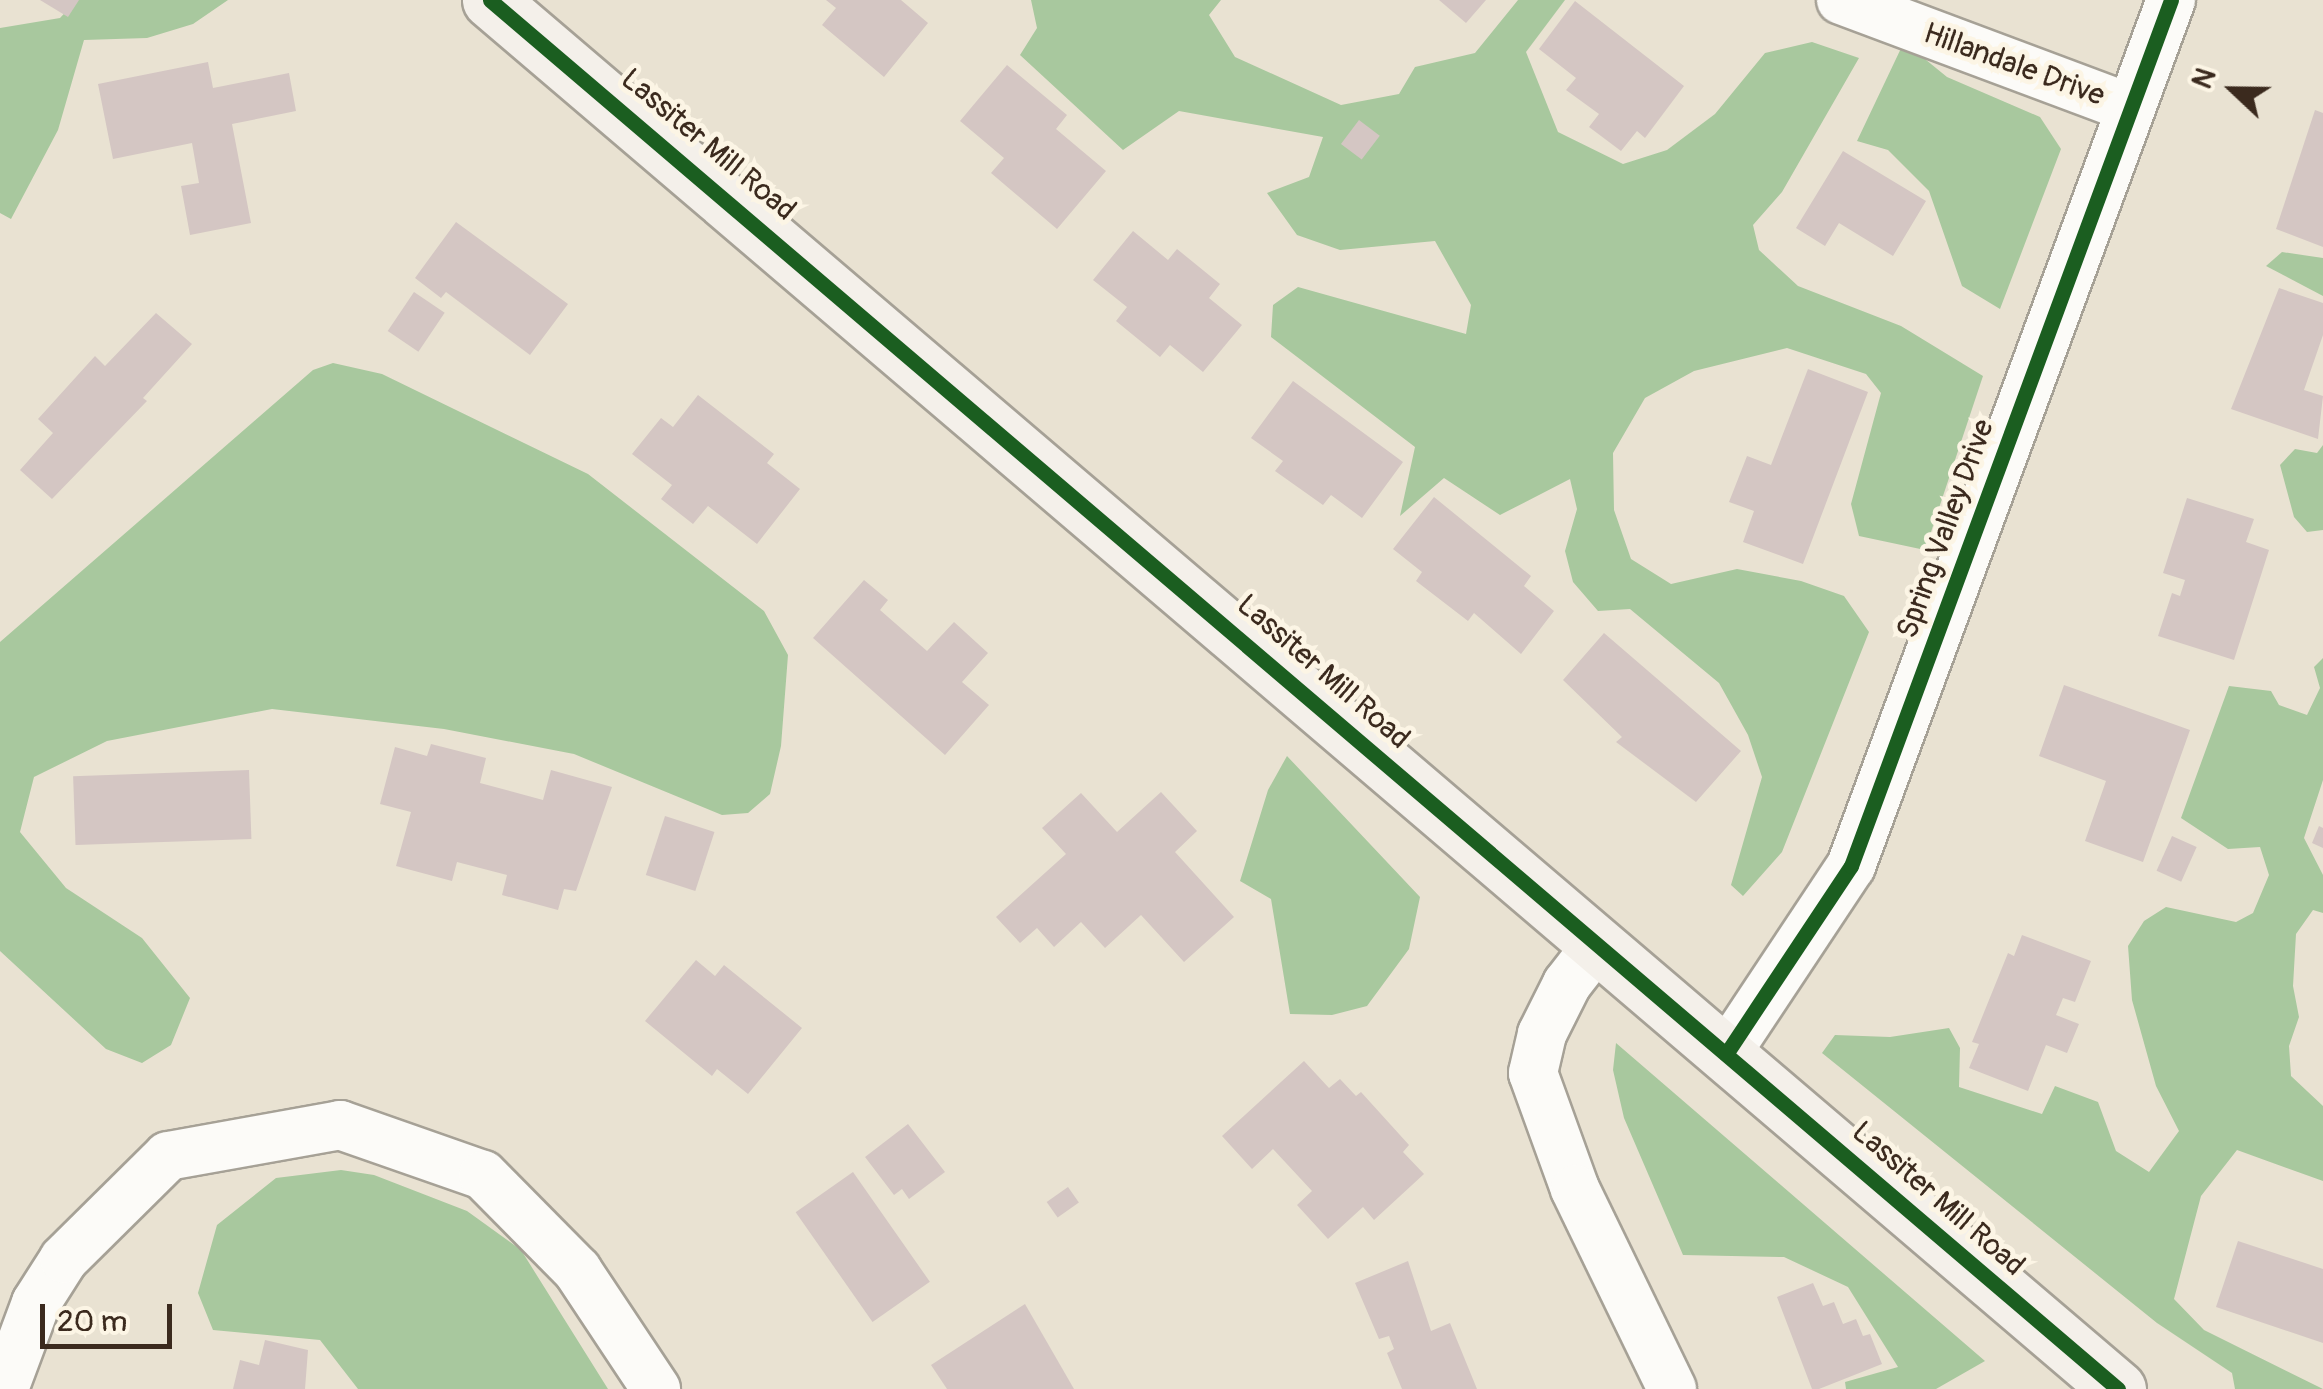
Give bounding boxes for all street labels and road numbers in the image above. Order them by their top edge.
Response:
street label: Hillandale Drive [1919,16,2109,114]
street label: Lassiter Mill Road [613,61,803,229]
street label: Spring Valley Drive [1890,415,2002,643]
street label: Lassiter Mill Road [1229,587,1417,757]
street label: Lassiter Mill Road [1844,1114,2032,1284]

